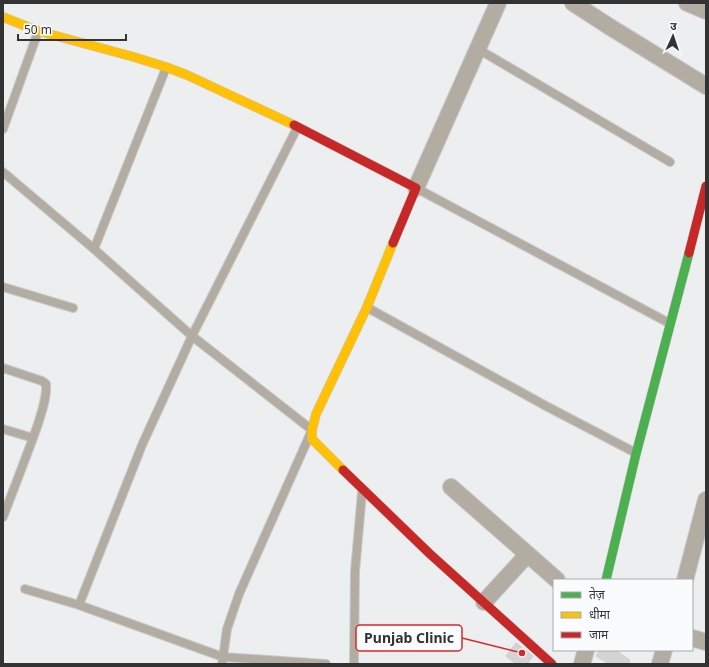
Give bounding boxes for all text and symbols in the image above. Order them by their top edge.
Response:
scale bar [18,16,126,42]
north arrow [653,16,693,56]
text: उ [670,18,678,33]
text: 50 m [24,21,52,38]
legend [553,579,693,651]
text: तेज़ [589,586,606,603]
text: धीमा [589,606,611,623]
callout: Punjab Clinic [356,625,462,651]
text: जाम [589,626,609,643]
text: Punjab Clinic [364,628,454,647]

